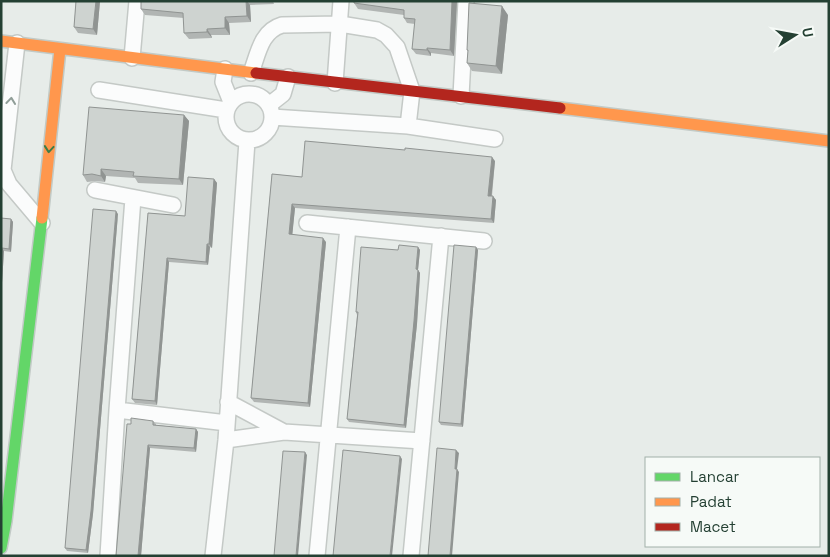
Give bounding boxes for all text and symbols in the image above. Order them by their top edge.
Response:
north arrow [770,10,820,60]
text: U [798,26,817,39]
one-way arrow [5,96,16,104]
one-way arrow [44,146,55,154]
legend [645,457,820,547]
text: Lancar [690,467,740,486]
text: Padat [690,492,732,511]
text: Macet [690,517,736,536]

